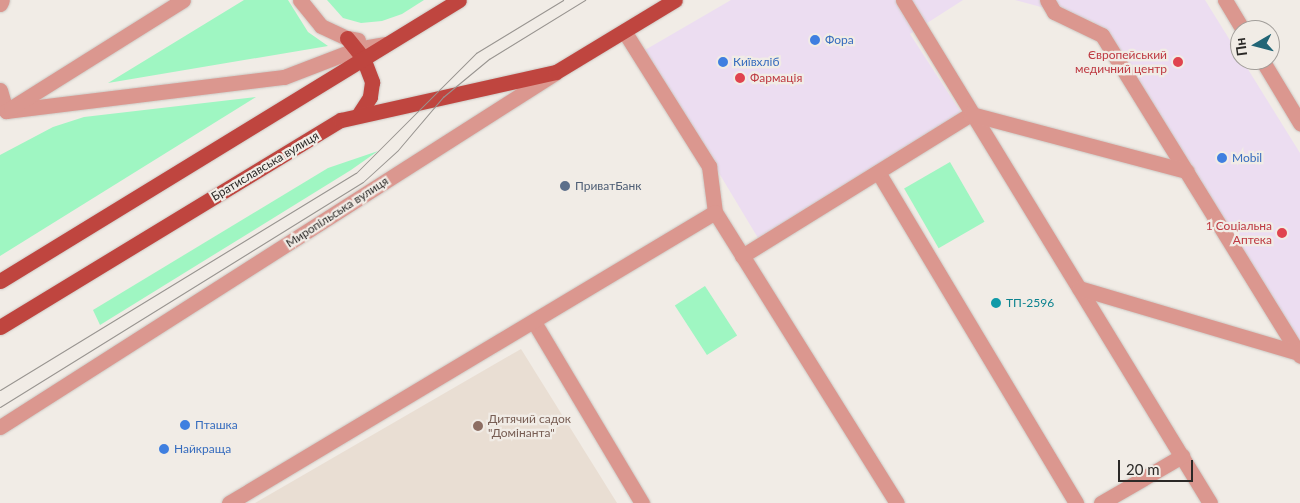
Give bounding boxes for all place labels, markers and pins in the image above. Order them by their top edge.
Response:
place label: Фора [825,33,854,47]
marker: Фора [809,34,821,46]
place label: Європейський медичний центр [1075,48,1167,76]
place label: Київхліб [733,55,779,69]
marker: Європейський медичний центр [1171,55,1185,69]
marker: Київхліб [717,56,729,68]
place label: Фармація [750,71,802,85]
marker: Фармація [734,72,746,84]
place label: Mobil [1232,151,1262,165]
marker: Mobil [1216,152,1228,164]
place label: ПриватБанк [575,179,642,193]
marker: ПриватБанк [559,180,571,192]
place label: 1 Соціальна Аптека [1206,219,1272,247]
marker: 1 Соціальна Аптека [1276,227,1288,239]
place label: ТП-2596 [1006,296,1054,310]
marker: ТП-2596 [990,297,1002,309]
place label: Дитячий садок "Домінанта" [488,412,571,440]
place label: Пташка [195,418,238,432]
marker: Пташка [179,419,191,431]
marker: Дитячий садок "Домінанта" [472,420,484,432]
place label: Найкраща [174,442,231,456]
marker: Найкраща [158,443,170,455]

